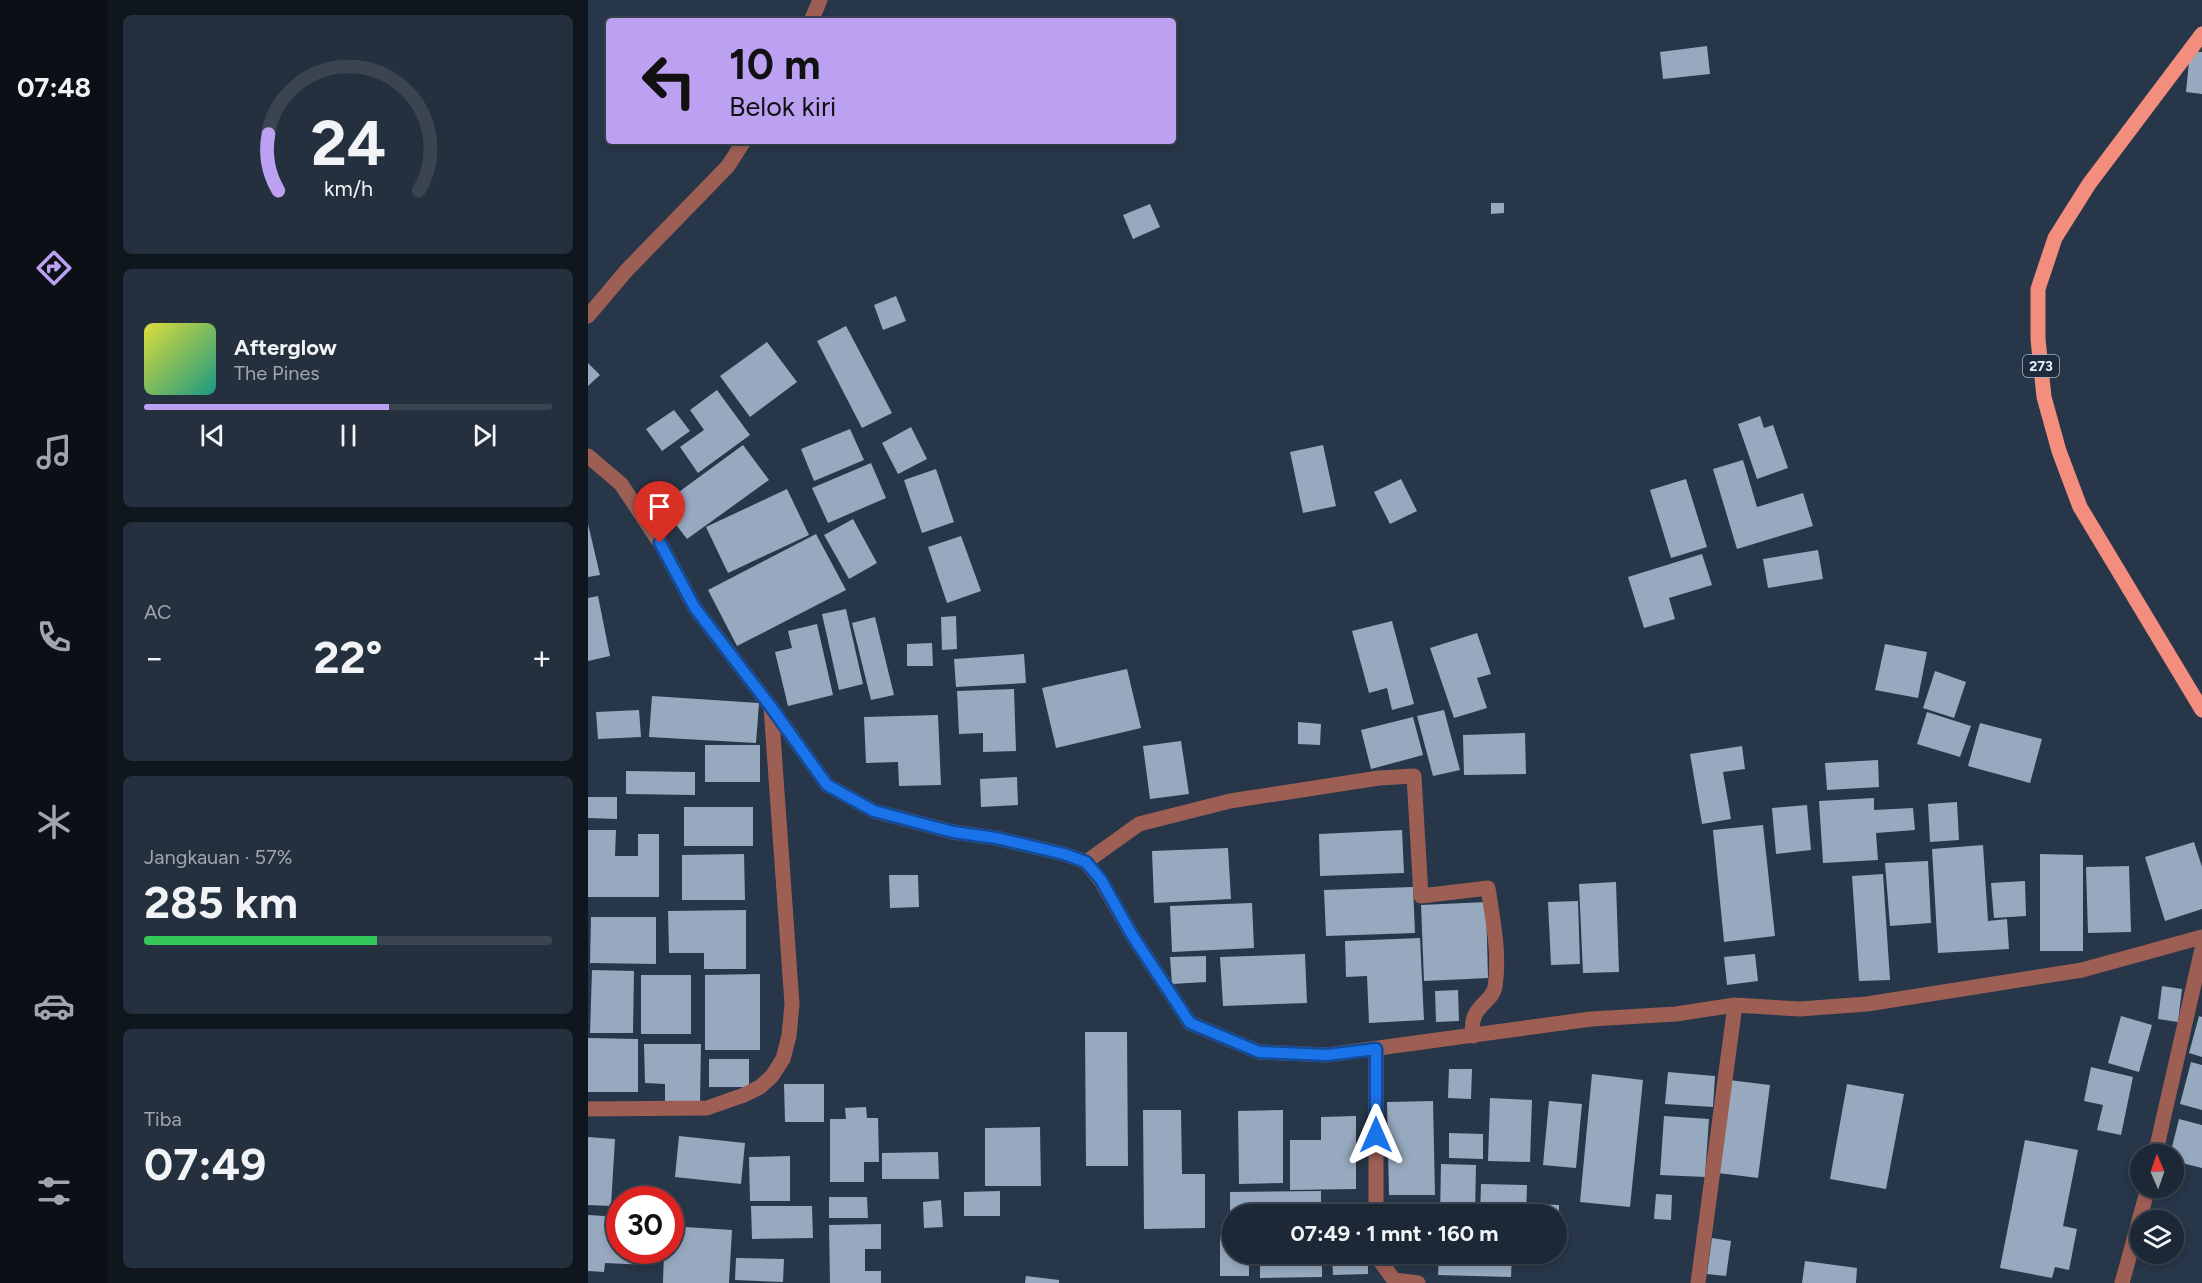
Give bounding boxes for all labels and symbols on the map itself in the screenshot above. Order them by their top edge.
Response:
road number: 273 [2023,355,2059,377]
pin [634,481,685,543]
position arrow [1344,1103,1408,1167]
north arrow [2130,1144,2184,1198]
speed limit sign: 30 [606,1186,684,1264]

